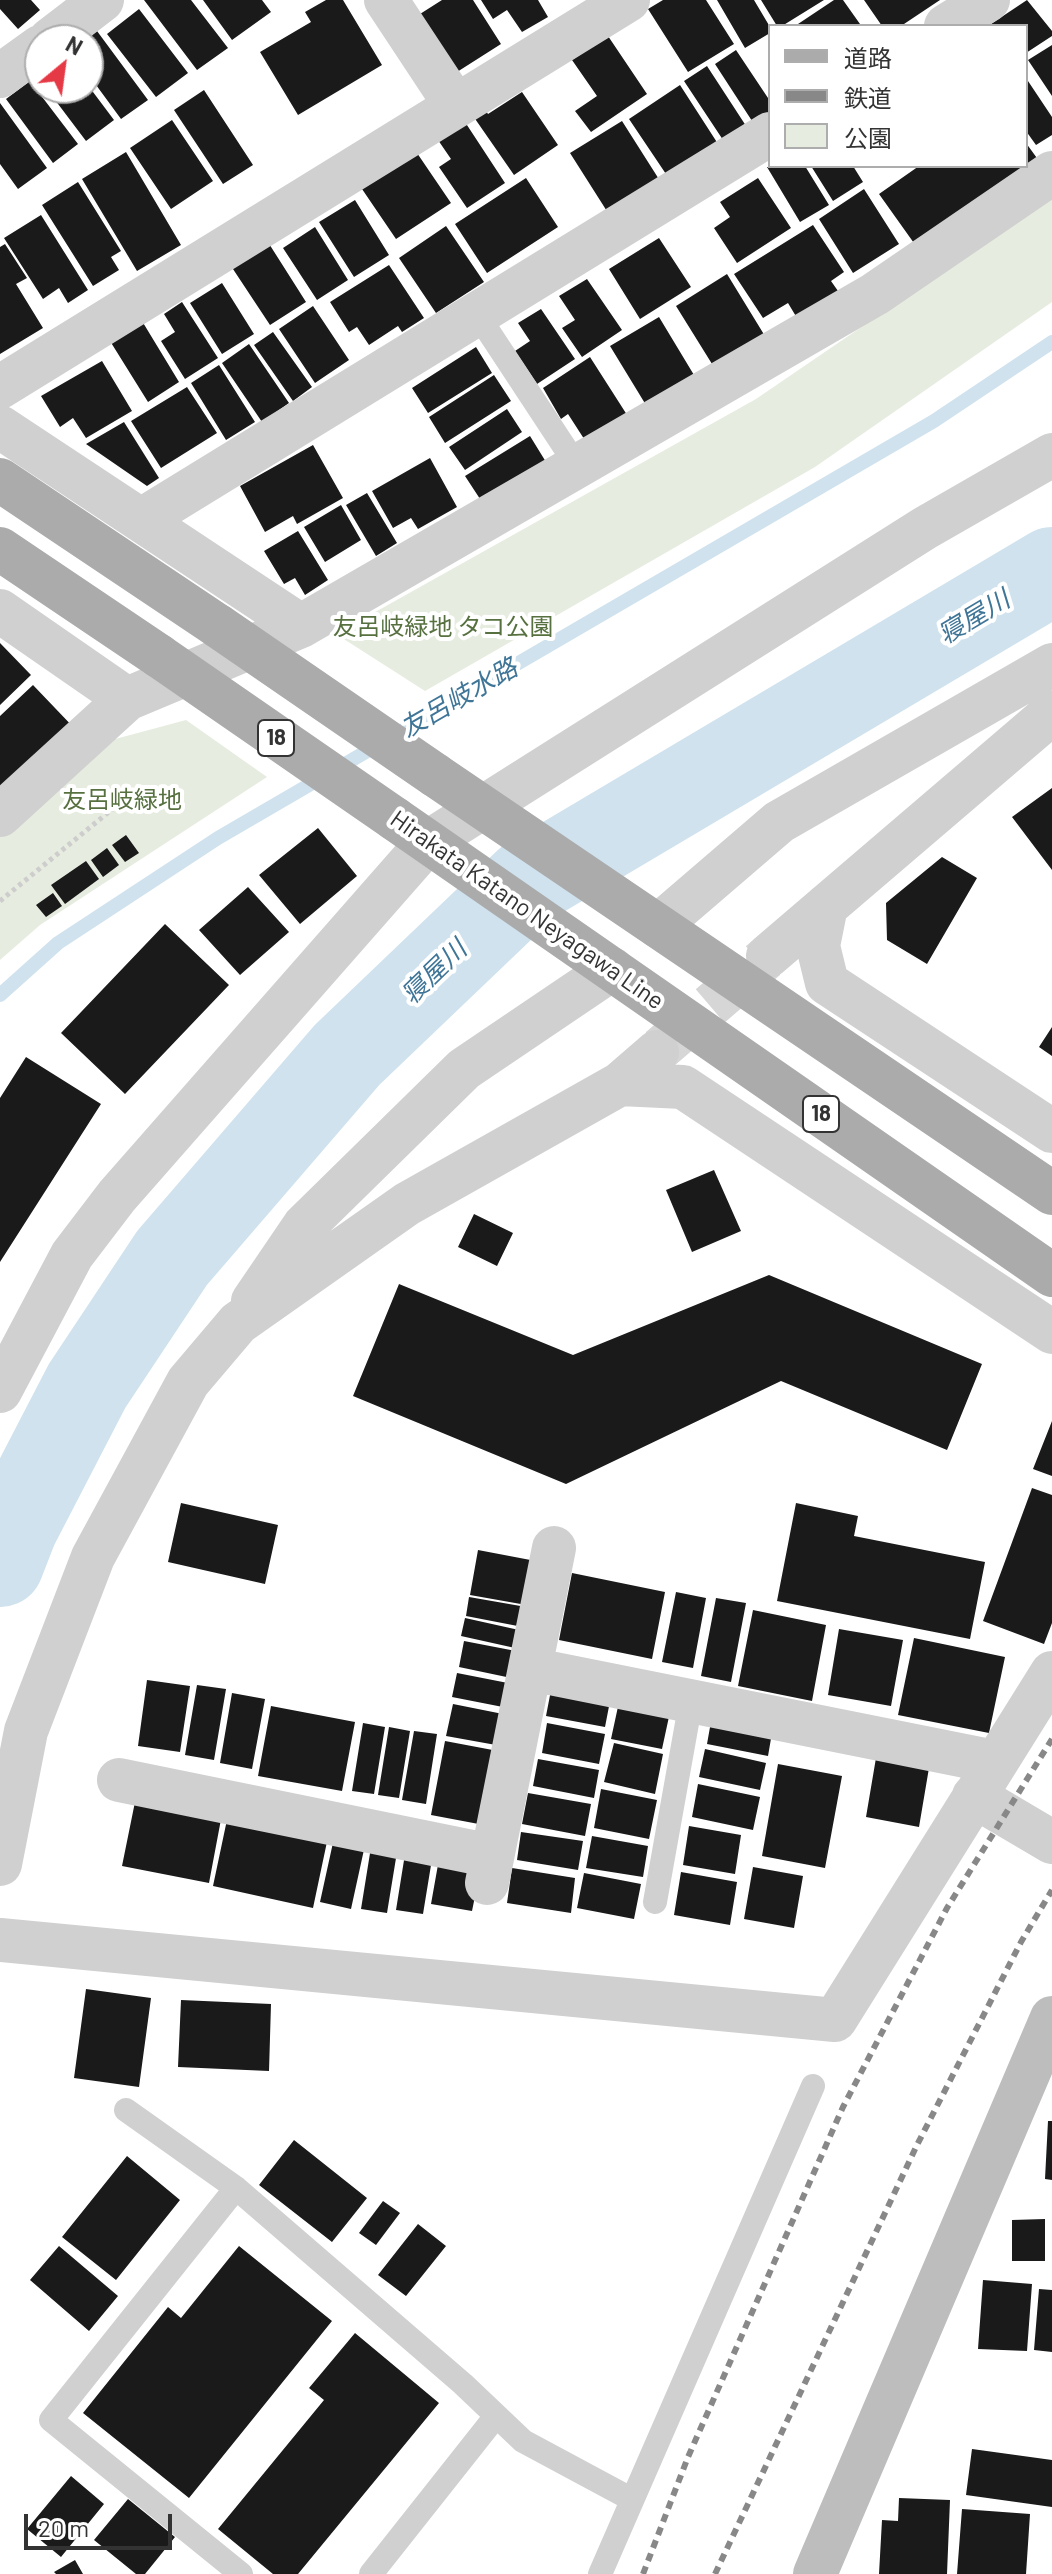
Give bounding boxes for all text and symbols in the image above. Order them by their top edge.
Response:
north arrow [24,24,104,104]
legend [768,24,1028,168]
text: N [62,30,87,60]
text: 道路 [844,43,892,72]
text: 鉄道 [844,83,892,112]
text: 公園 [844,123,892,152]
water label: 寝屋川 [933,584,1015,650]
park label: 友呂岐緑地 タコ公園 [333,613,553,641]
water label: 友呂岐水路 [395,652,523,744]
road number: 18 [258,720,294,756]
park label: 友呂岐緑地 [62,786,182,814]
street label: Hirakata Katano Neyagawa Line [385,804,669,1016]
water label: 寝屋川 [395,934,473,1010]
road number: 18 [803,1096,839,1132]
scale bar [28,2498,176,2548]
text: 20 m [38,2513,89,2542]

